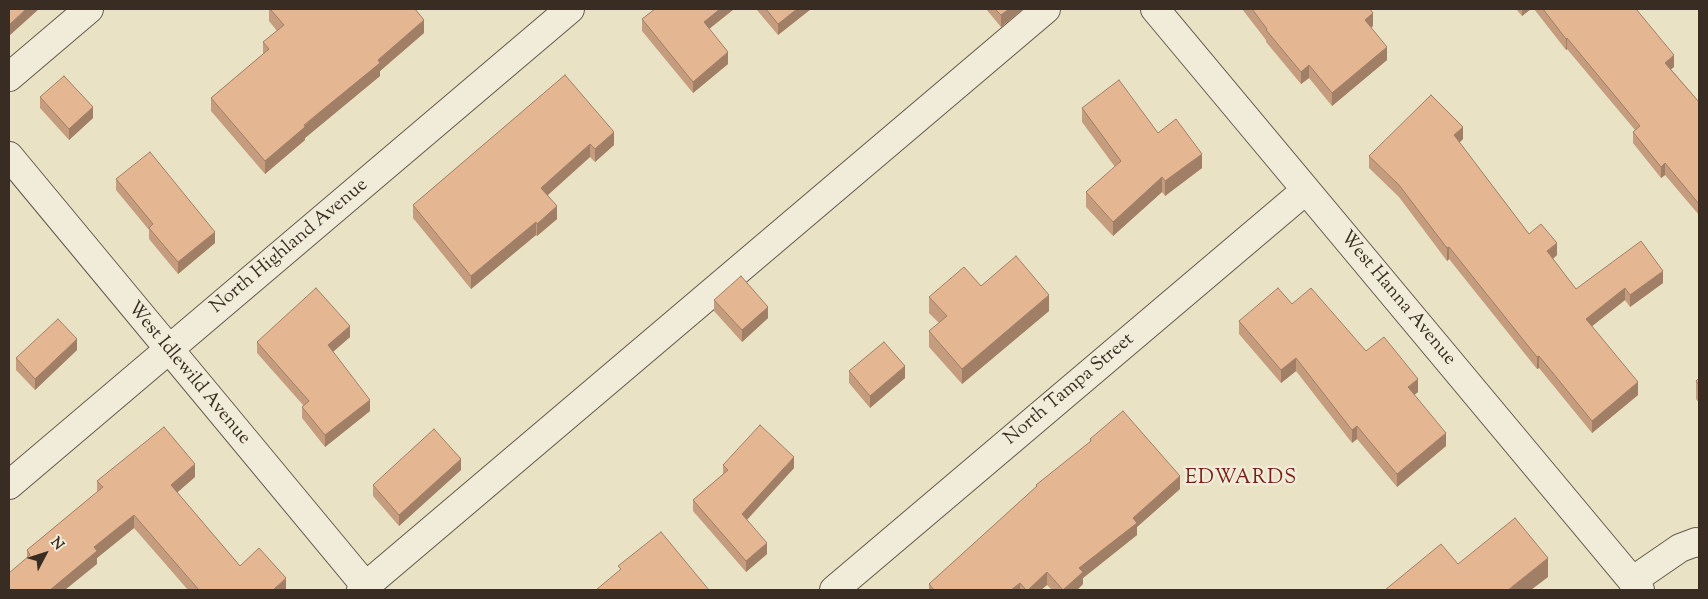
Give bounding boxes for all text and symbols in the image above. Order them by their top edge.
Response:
street label: North Highland Avenue [207,175,373,319]
street label: West Hanna Avenue [1334,227,1460,371]
street label: West Idlewild Avenue [121,298,255,450]
street label: North Tampa Street [1000,329,1140,451]
district label: EDWARDS [1184,468,1298,492]
north arrow [20,529,70,579]
text: N [45,534,68,555]

